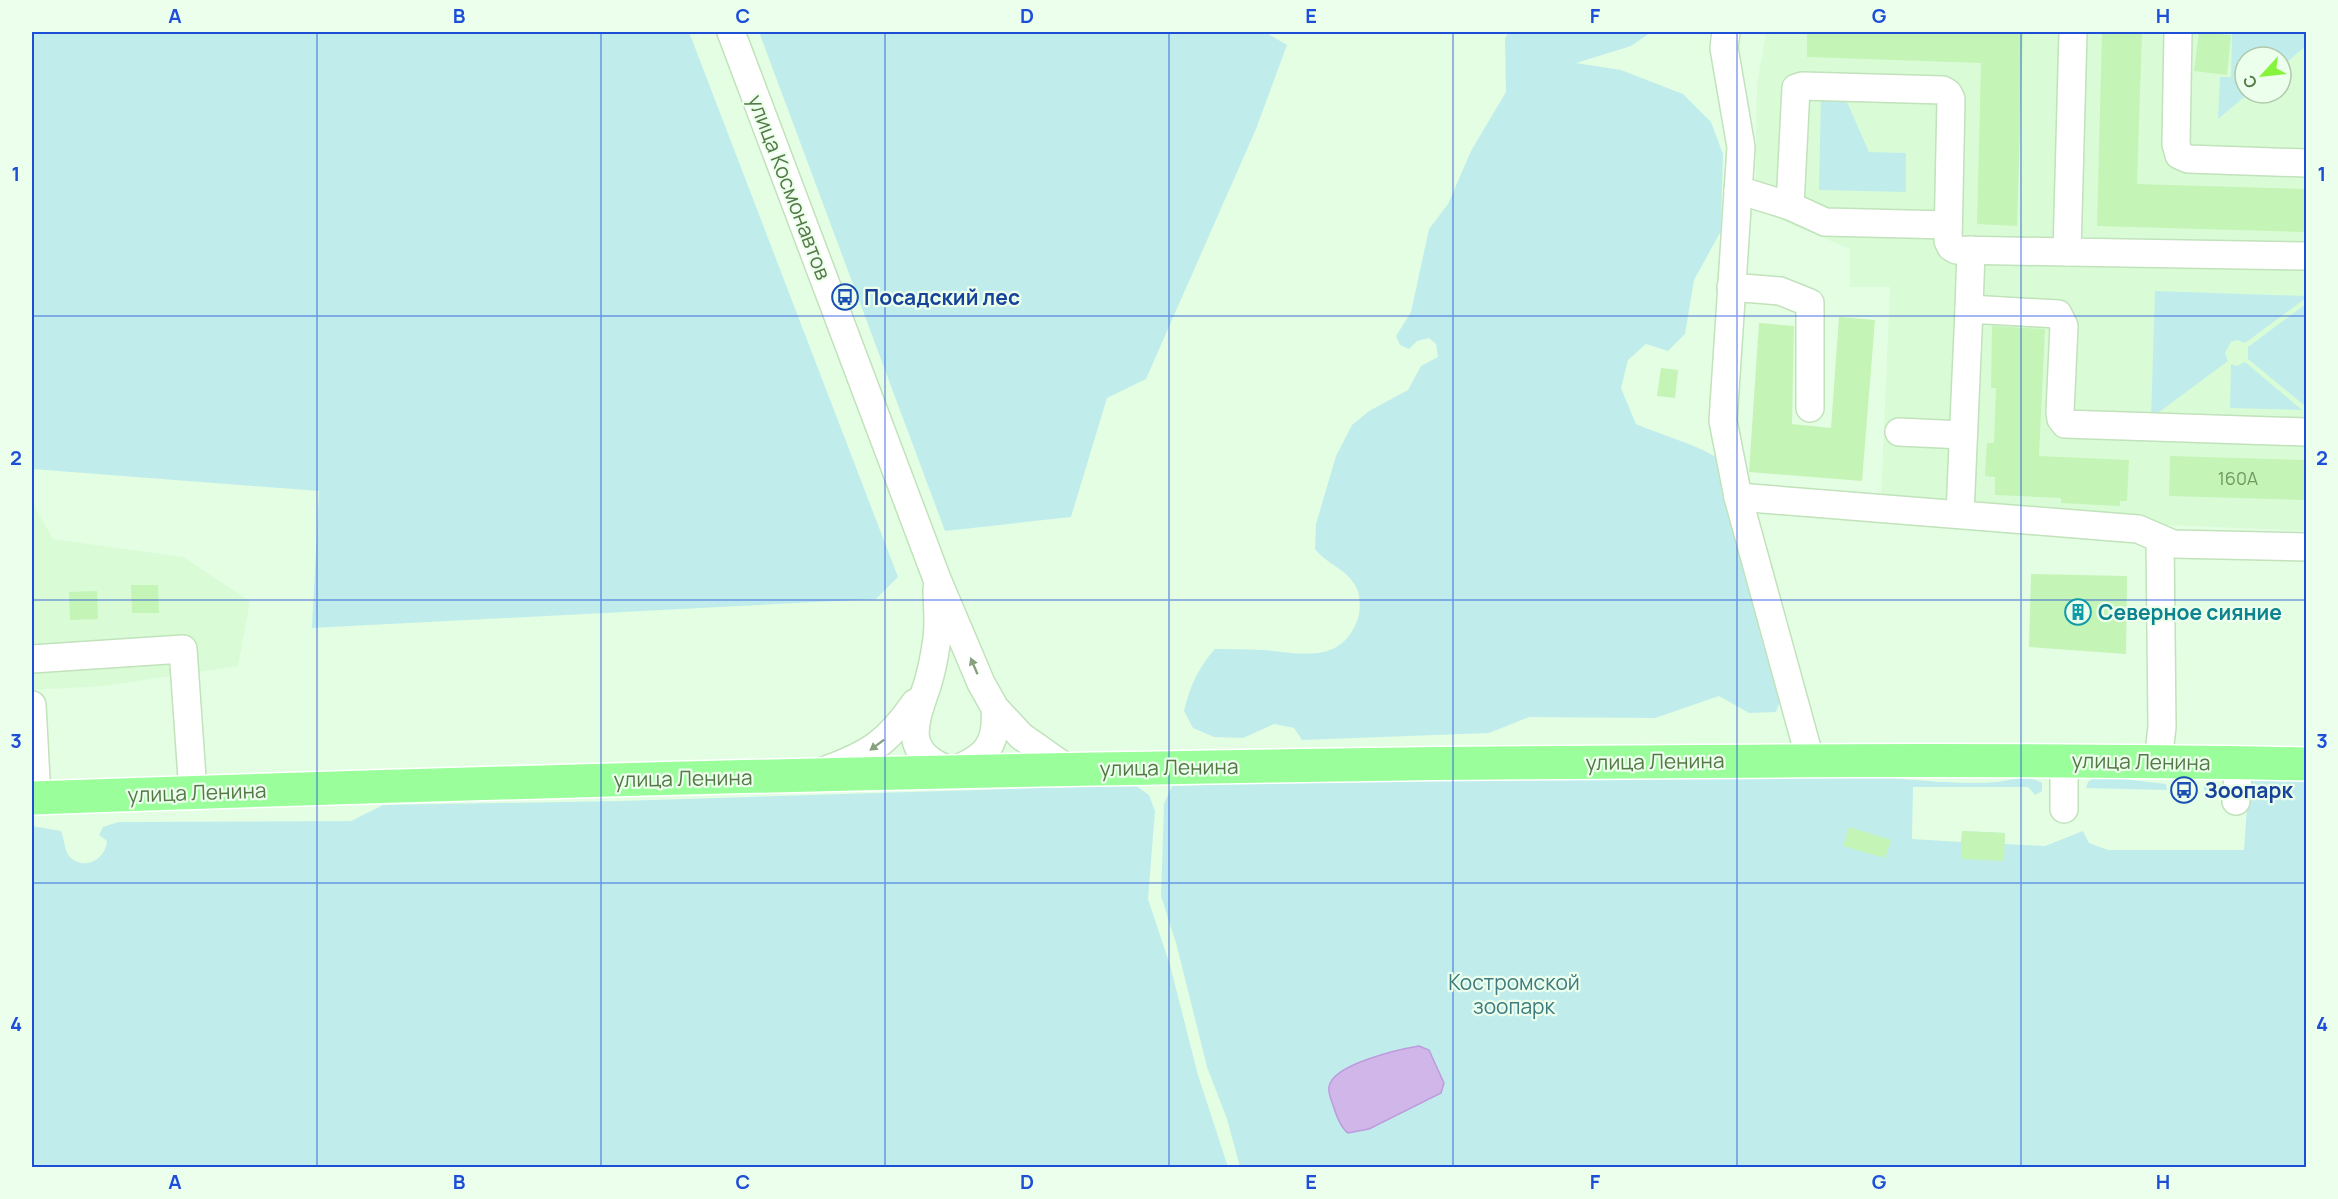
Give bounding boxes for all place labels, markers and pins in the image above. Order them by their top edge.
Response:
bus stop icon: Посадский лес [830,282,860,312]
place label: Посадский лес [864,283,1020,311]
building icon: Северное сияние [2063,597,2093,627]
place label: Северное сияние [2098,598,2282,626]
bus stop icon: Зоопарк [2169,775,2199,805]
place label: Зоопарк [2204,776,2293,804]

